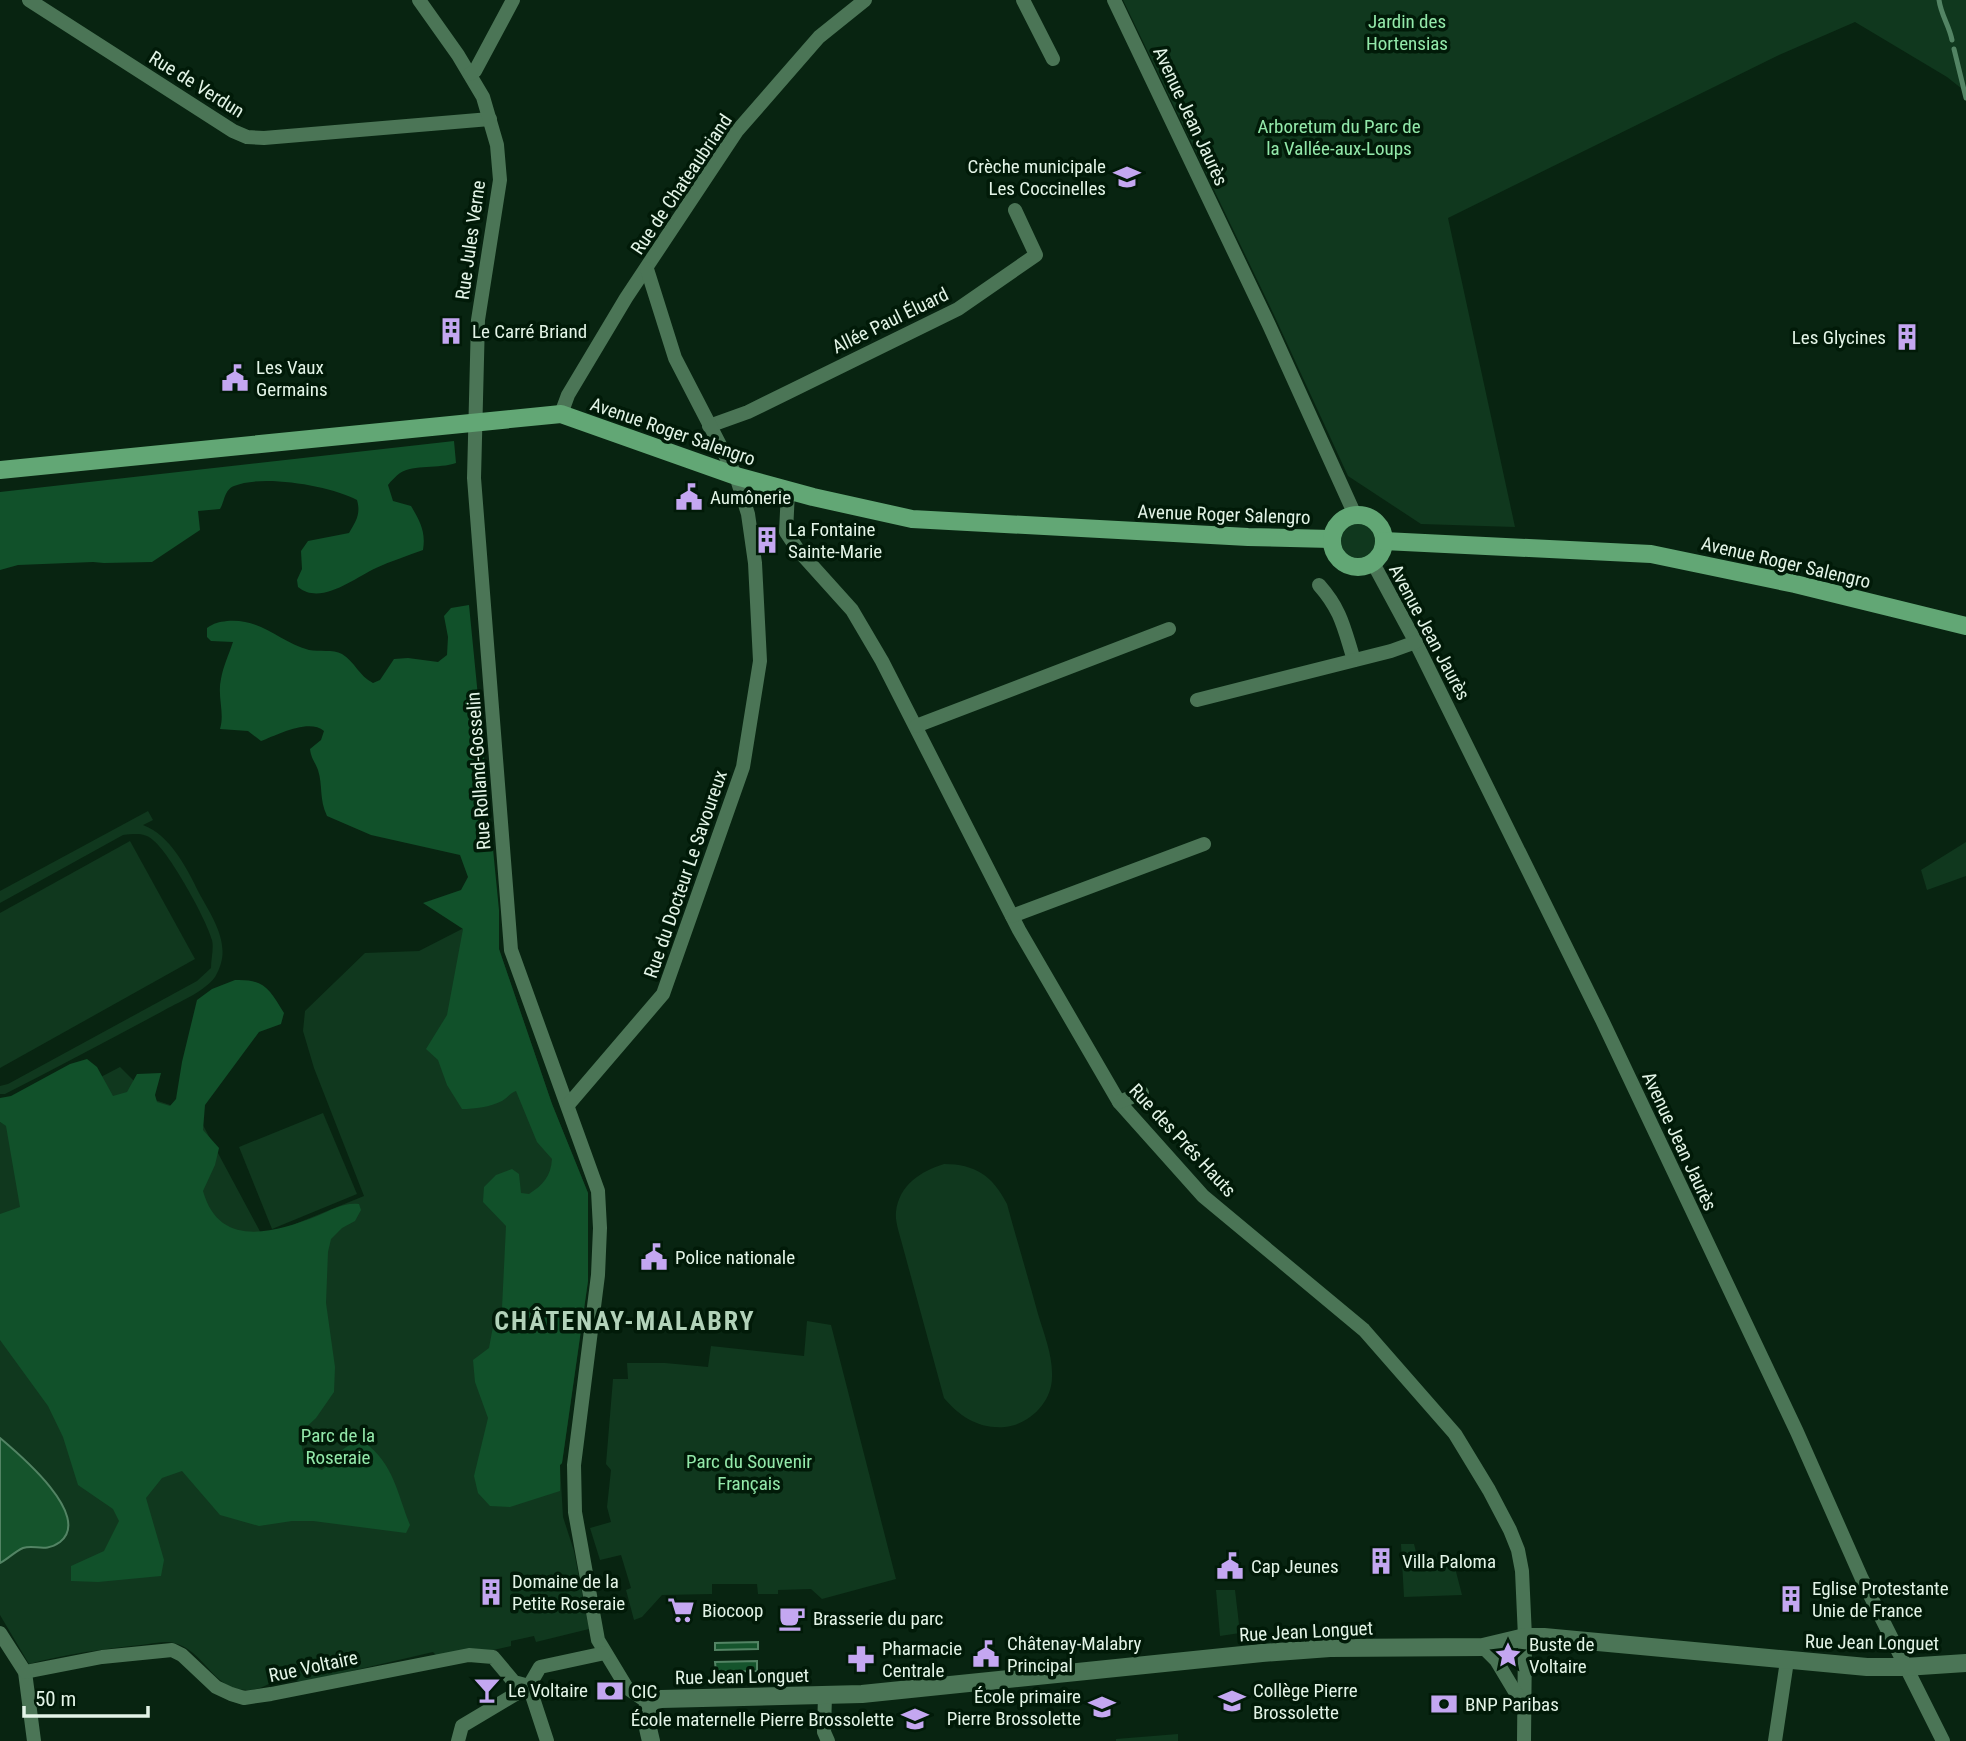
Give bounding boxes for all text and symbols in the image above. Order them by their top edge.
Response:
park label: Jardin des Hortensias [1366,10,1448,55]
street label: Avenue Jean Jaurès [1148,43,1233,189]
street label: Rue de Verdun [145,46,249,123]
street label: Rue de Chateaubriand [626,110,737,259]
park label: Arboretum du Parc de la Vallée-aux-Loups [1257,115,1421,160]
place label: Crèche municipale Les Coccinelles [968,155,1106,200]
school or university icon: Crèche municipale Les Coccinelles [1112,162,1142,192]
street label: Rue Jules Verne [451,179,490,301]
street label: Allée Paul Éluard [828,282,952,358]
building icon: Le Carré Briand [436,316,466,346]
place label: Le Carré Briand [472,320,587,343]
building icon: Les Glycines [1892,322,1922,352]
place label: Les Glycines [1792,326,1886,349]
place label: Les Vaux Germains [256,356,328,401]
public building icon: Les Vaux Germains [220,363,250,393]
street label: Avenue Roger Salengro [587,392,758,471]
public building icon: Aumônerie [674,482,704,512]
place label: Aumônerie [710,486,791,509]
street label: Avenue Roger Salengro [1137,500,1311,529]
place label: La Fontaine Sainte-Marie [788,518,882,563]
building icon: La Fontaine Sainte-Marie [752,525,782,555]
street label: Avenue Roger Salengro [1699,532,1873,593]
street label: Avenue Jean Jaurès [1384,560,1475,704]
street label: Rue Rolland-Gosselin [462,691,495,851]
street label: Rue du Docteur Le Savoureux [639,767,732,981]
street label: Avenue Jean Jaurès [1637,1068,1722,1214]
street label: Rue des Prés Hauts [1124,1079,1241,1202]
public building icon: Police nationale [639,1242,669,1272]
place label: Police nationale [675,1246,795,1269]
district label: CHÂTENAY-MALABRY [494,1306,756,1336]
park label: Parc de la Roseraie [301,1424,375,1469]
park label: Parc du Souvenir Français [686,1450,812,1495]
building icon: Villa Paloma [1366,1546,1396,1576]
place label: Villa Paloma [1402,1550,1496,1573]
public building icon: Cap Jeunes [1215,1551,1245,1581]
place label: Cap Jeunes [1251,1555,1339,1578]
place label: Domaine de la Petite Roseraie [512,1570,625,1615]
building icon: Domaine de la Petite Roseraie [476,1577,506,1607]
place label: Eglise Protestante Unie de France [1812,1577,1949,1622]
building icon: Eglise Protestante Unie de France [1776,1584,1806,1614]
supermarket icon: Biocoop [666,1595,696,1625]
place label: Biocoop [702,1599,764,1622]
cafe icon: Brasserie du parc [777,1603,807,1633]
place label: Brasserie du parc [813,1607,944,1630]
street label: Rue Jean Longuet [1238,1617,1374,1646]
street label: Rue Jean Longuet [1805,1630,1939,1655]
place label: Châtenay-Malabry Principal [1007,1632,1142,1677]
place label: Buste de Voltaire [1529,1633,1595,1678]
place label: Pharmacie Centrale [882,1637,962,1682]
public building icon: Châtenay-Malabry Principal [971,1639,1001,1669]
place icon: Buste de Voltaire [1493,1640,1523,1670]
pharmacy icon: Pharmacie Centrale [846,1644,876,1674]
street label: Rue Voltaire [267,1646,360,1687]
street label: Rue Jean Longuet [675,1664,809,1689]
scale bar [24,1674,149,1718]
bar icon: Le Voltaire [472,1675,502,1705]
bank icon: CIC [595,1676,625,1706]
place label: Le Voltaire [508,1679,588,1702]
place label: Collège Pierre Brossolette [1253,1679,1358,1724]
place label: CIC [631,1680,657,1703]
place label: École primaire Pierre Brossolette [947,1685,1081,1730]
school or university icon: Collège Pierre Brossolette [1217,1686,1247,1716]
text: 50 m [35,1687,76,1711]
bank icon: BNP Paribas [1429,1689,1459,1719]
school or university icon: École primaire Pierre Brossolette [1087,1692,1117,1722]
place label: BNP Paribas [1465,1693,1559,1716]
school or university icon: École maternelle Pierre Brossolette [900,1704,930,1734]
place label: École maternelle Pierre Brossolette [631,1708,894,1731]

